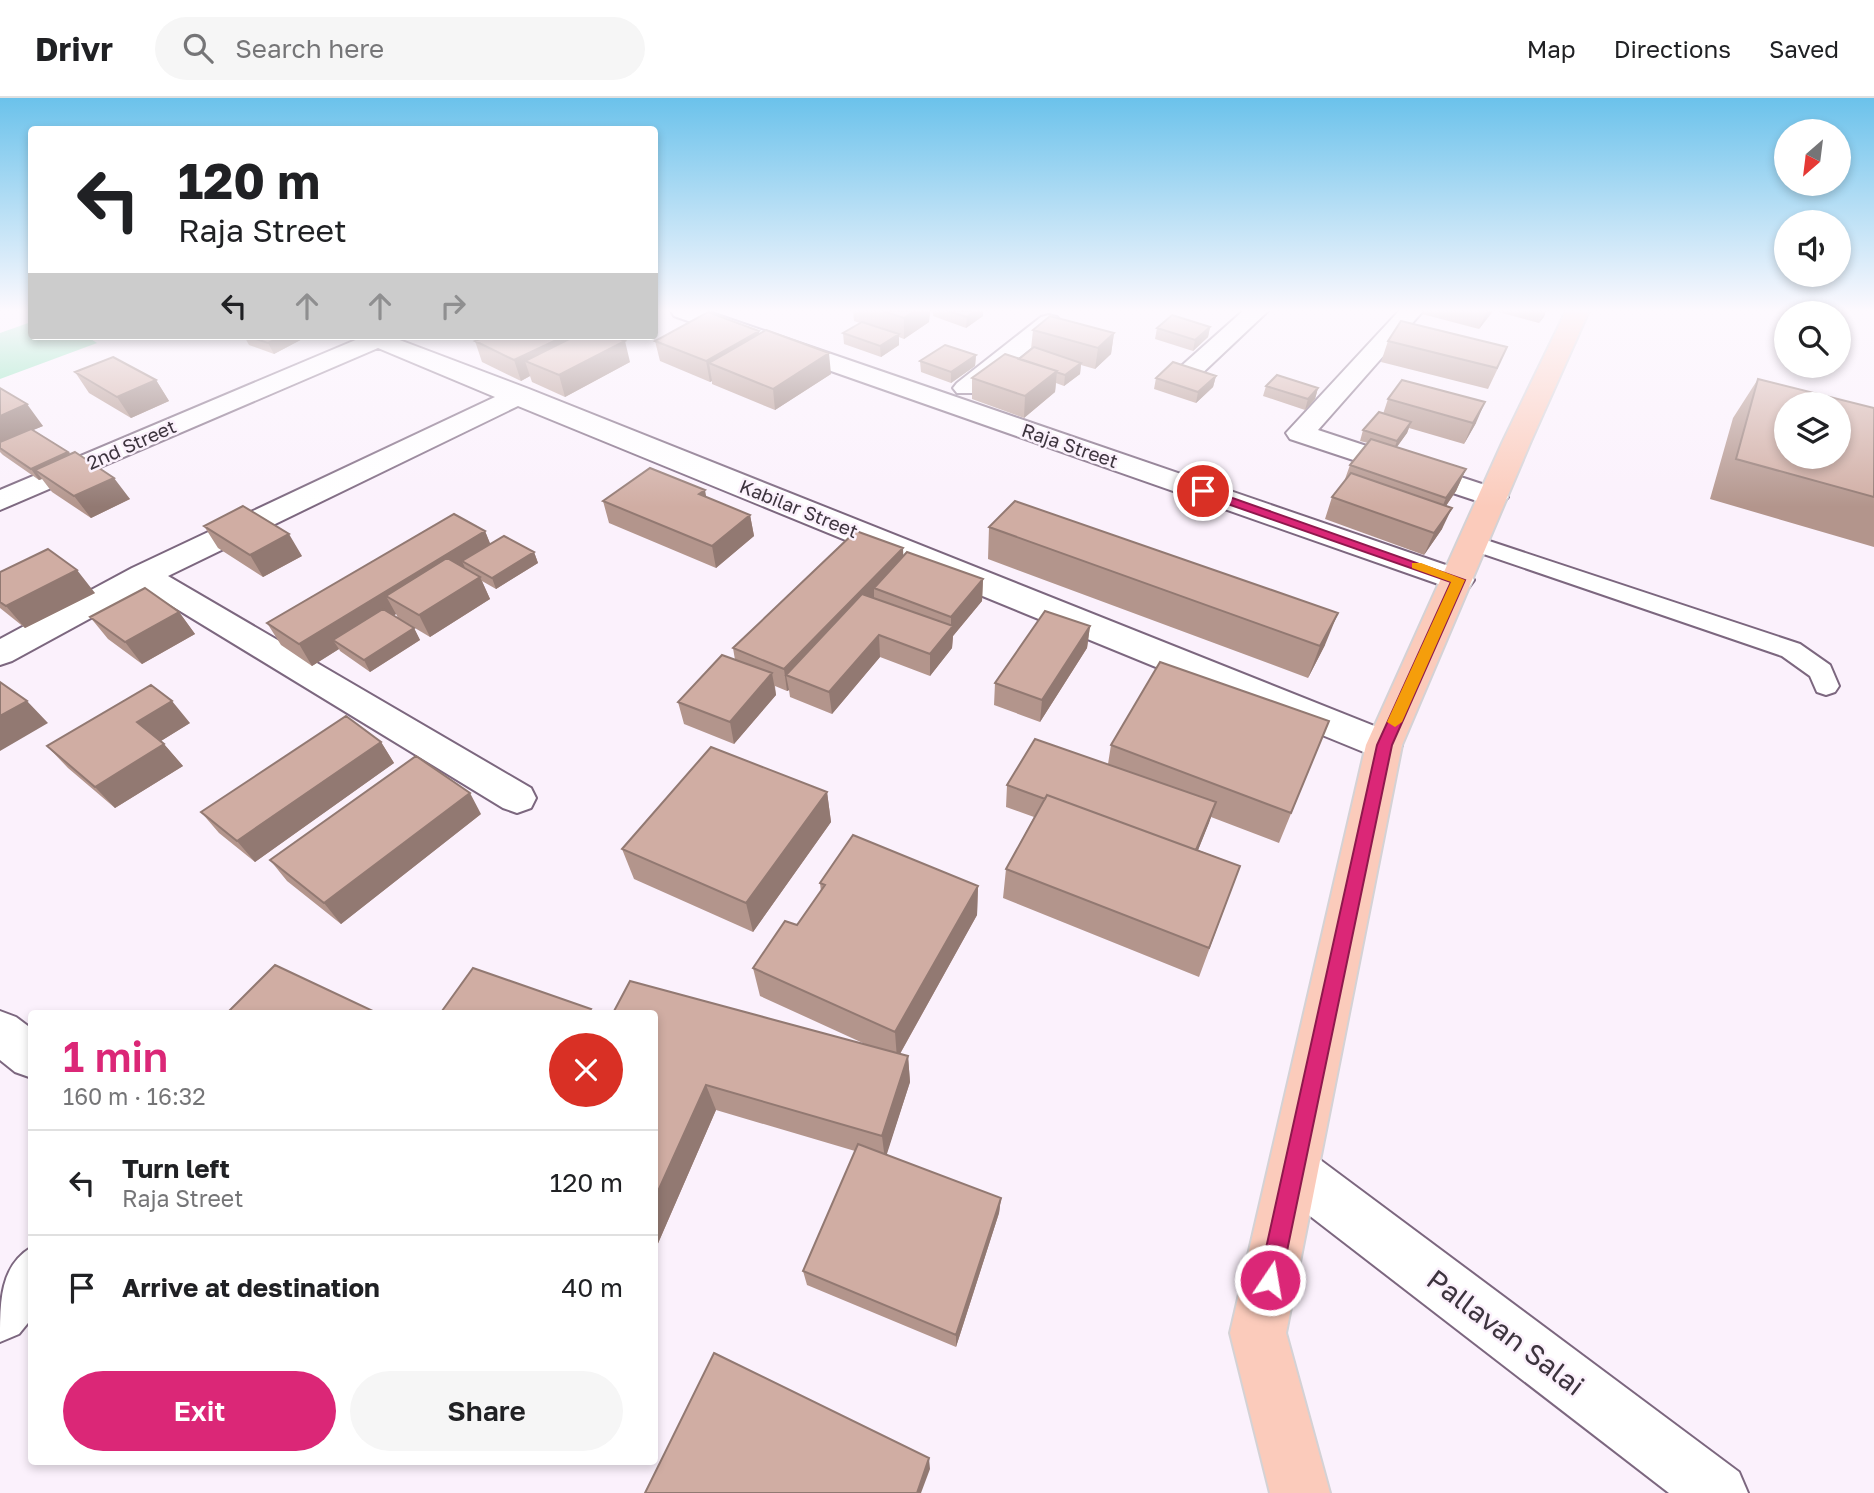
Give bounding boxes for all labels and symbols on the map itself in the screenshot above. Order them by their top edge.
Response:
north arrow [1774,119,1852,196]
street label: 2nd Street [83,414,179,474]
street label: Raja Street [1019,418,1121,472]
pin [1173,461,1233,521]
street label: Kabilar Street [736,474,862,542]
position arrow [1233,1243,1307,1317]
street label: Pallavan Salai [1421,1262,1591,1402]

